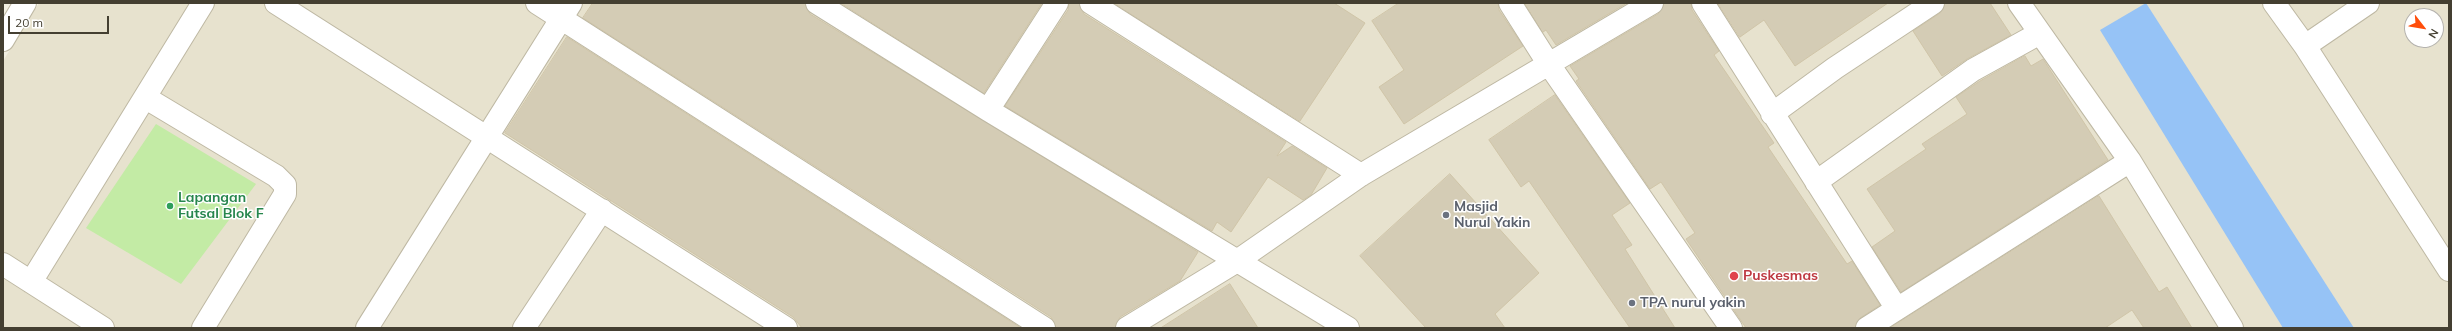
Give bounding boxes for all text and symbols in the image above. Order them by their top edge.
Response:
scale bar [10,8,111,34]
north arrow [2404,8,2444,48]
text: 20 m [15,15,43,30]
text: N [2425,26,2442,41]
place label: Lapangan Futsal Blok F [178,190,264,222]
place label: Masjid Nurul Yakin [1454,199,1530,232]
marker: Lapangan Futsal Blok F [165,201,175,211]
marker: Masjid Nurul Yakin [1441,210,1451,220]
place label: Puskesmas [1743,268,1818,284]
marker: Puskesmas [1728,270,1740,282]
place label: TPA nurul yakin [1640,295,1745,311]
marker: TPA nurul yakin [1627,298,1637,308]

